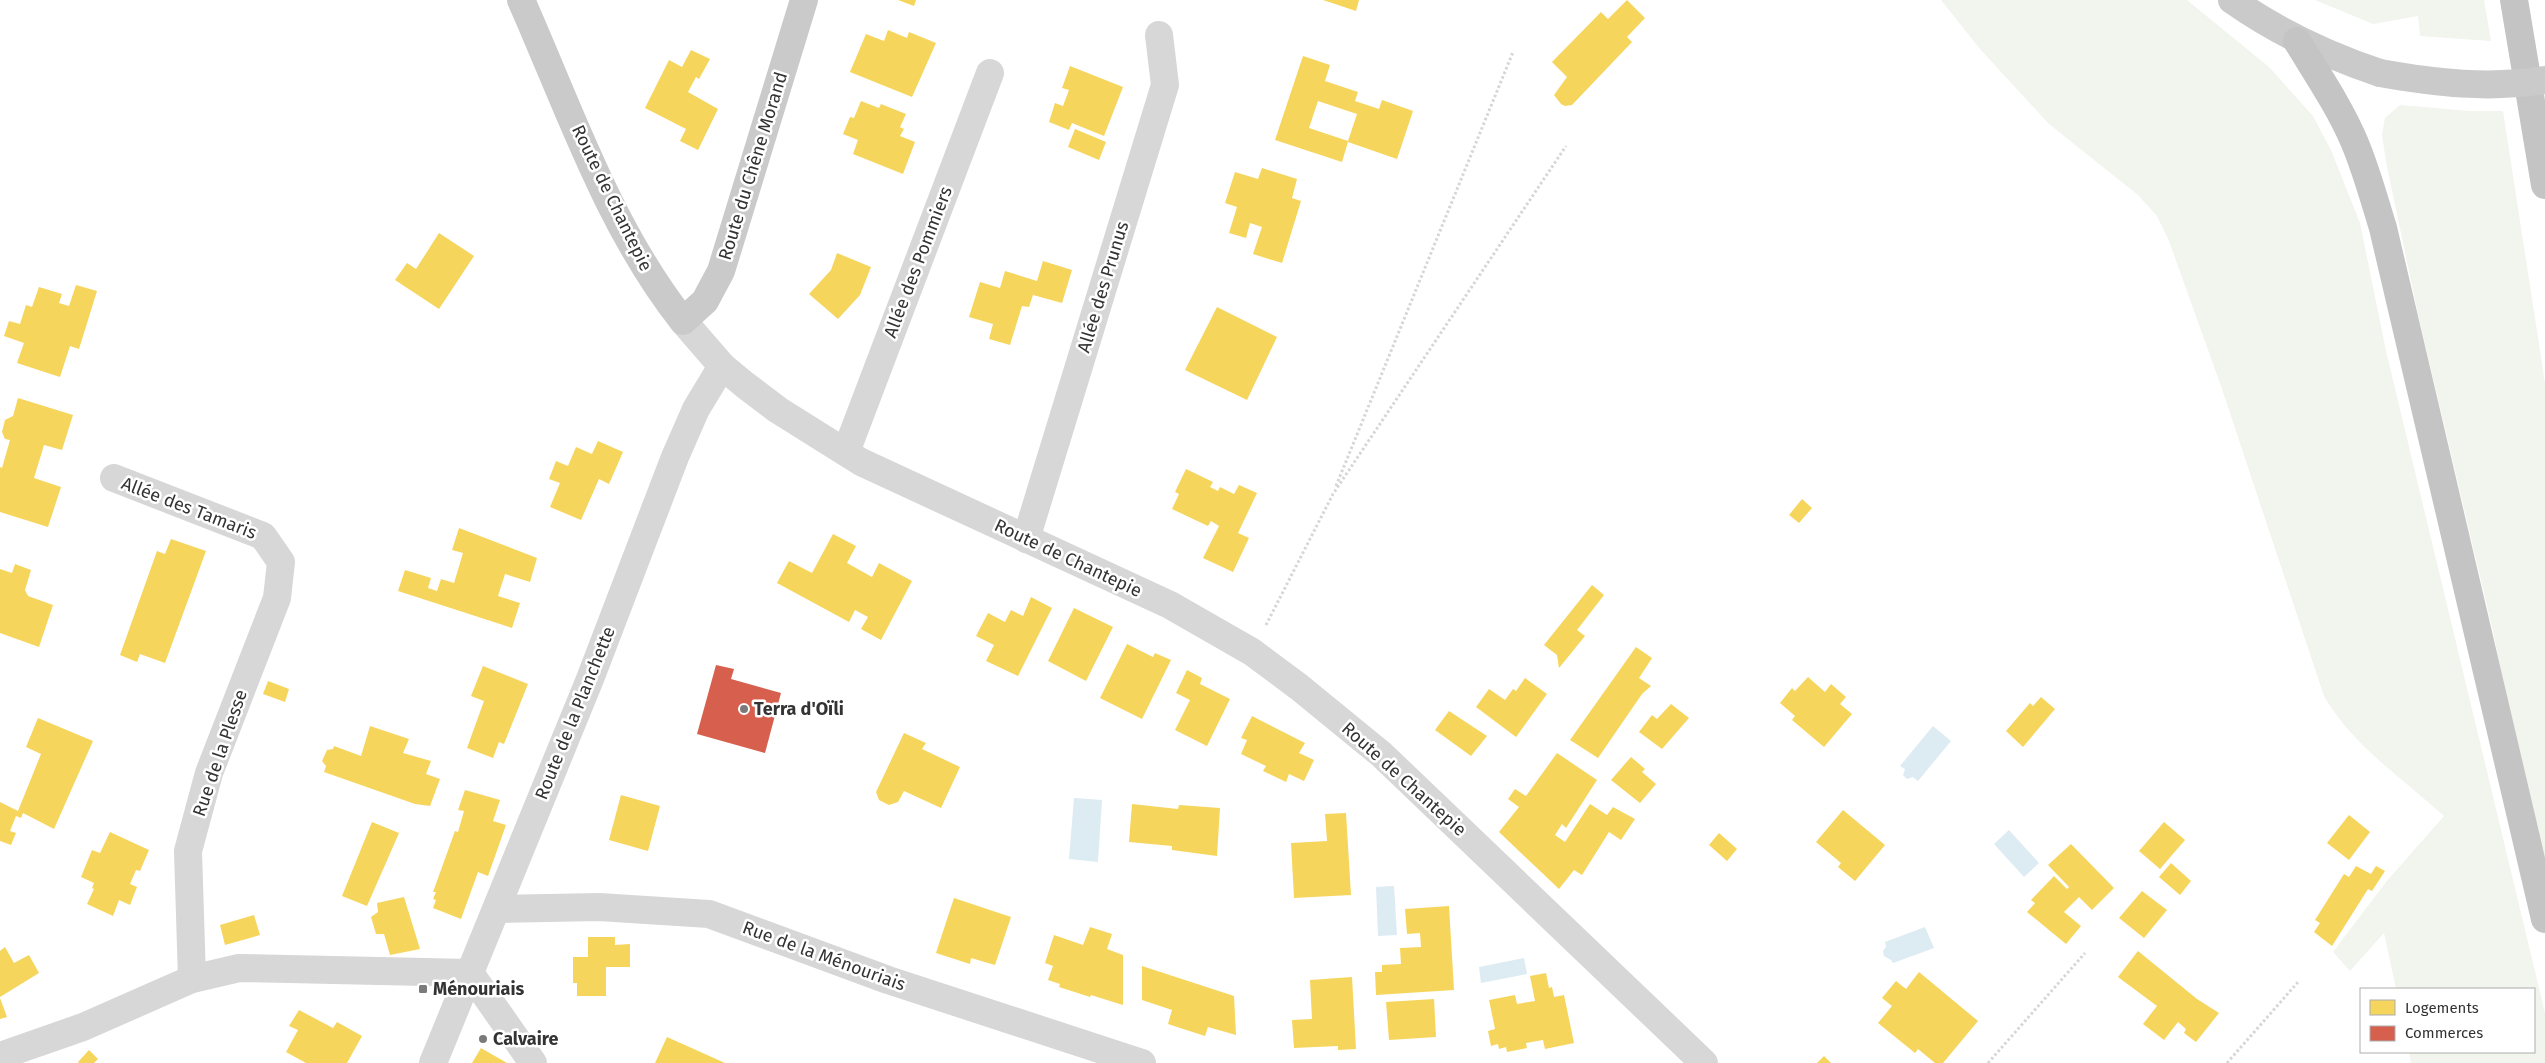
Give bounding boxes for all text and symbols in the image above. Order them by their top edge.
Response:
street label: Route du Chêne Morand [714,69,792,263]
street label: Route de Chantepie [567,121,657,275]
street label: Allée des Pommiers [879,183,957,341]
street label: Allée des Prunus [1073,219,1133,355]
street label: Allée des Tamaris [118,472,260,544]
street label: Route de Chantepie [991,514,1145,602]
street label: Route de la Planchette [530,623,620,803]
street label: Rue de la Plesse [188,687,252,819]
place label: Terra d'Oïli [754,698,844,720]
marker: Terra d'Oïli [738,703,750,715]
street label: Route de Chantepie [1337,717,1471,841]
street label: Rue de la Ménouriais [740,916,908,996]
place label: Ménouriais [433,978,525,1000]
marker: Ménouriais [417,983,429,995]
legend [2360,988,2535,1053]
text: Logements [2405,999,2479,1017]
text: Commerces [2405,1024,2483,1042]
place label: Calvaire [493,1028,558,1050]
marker: Calvaire [477,1033,489,1045]

